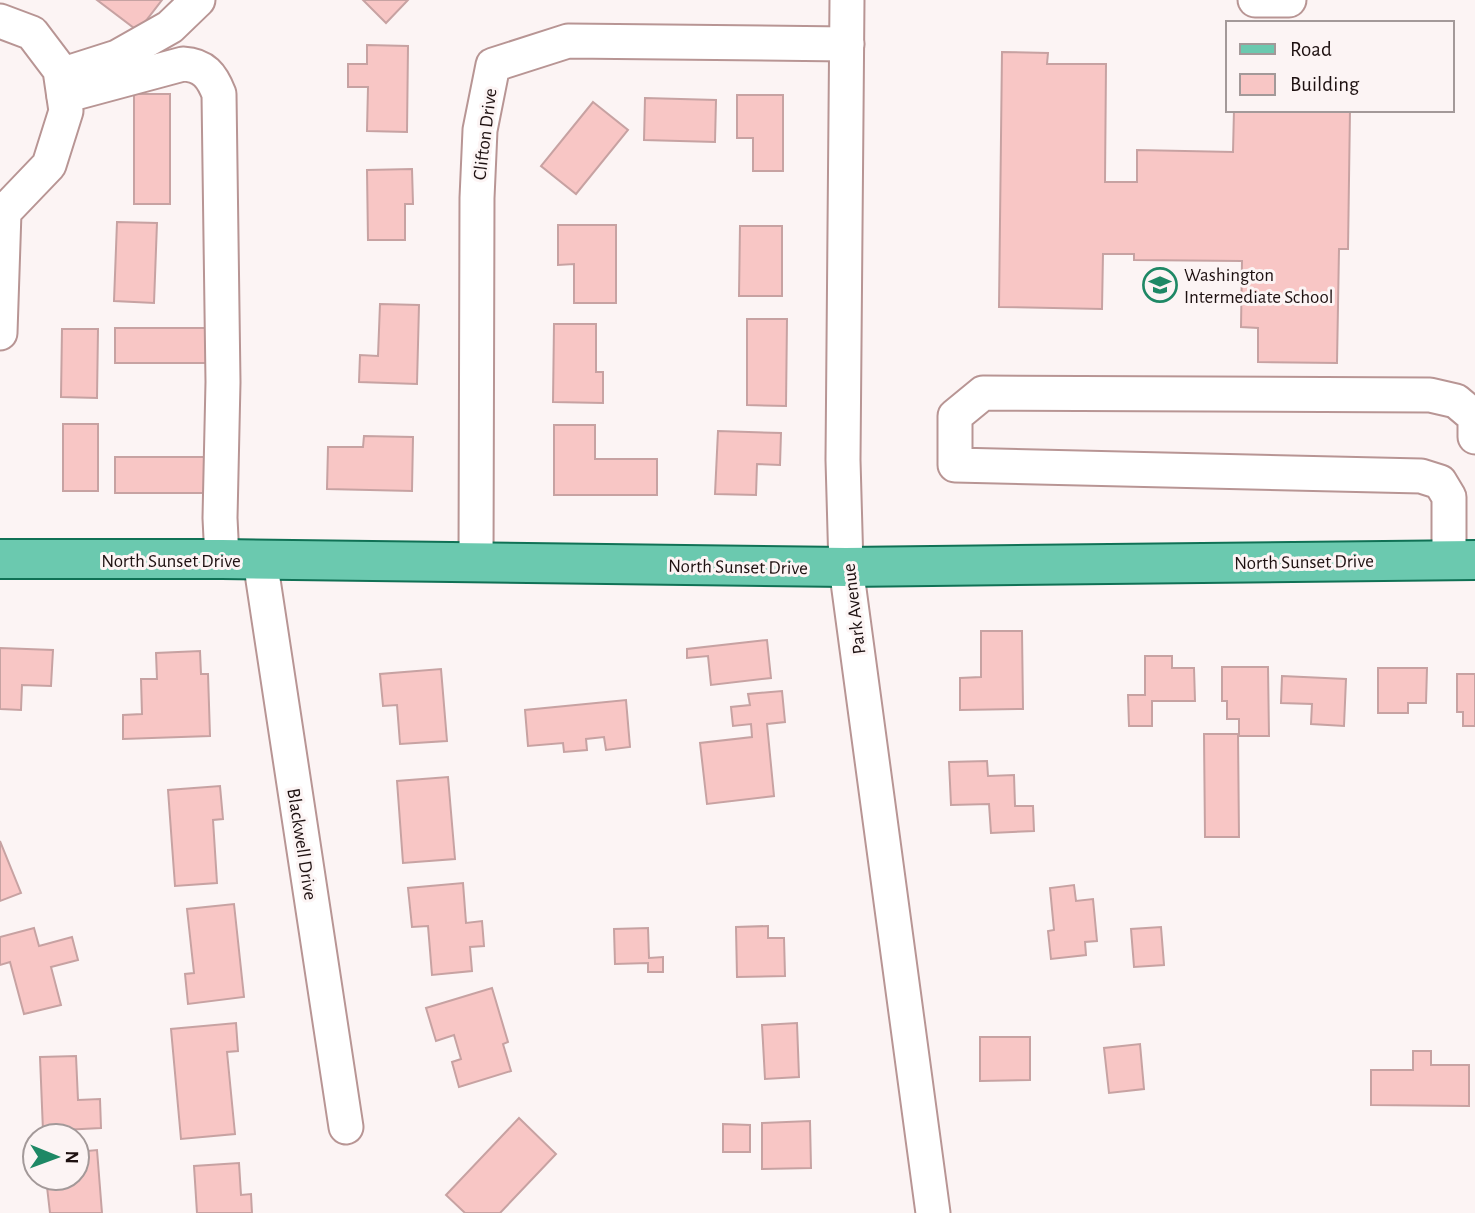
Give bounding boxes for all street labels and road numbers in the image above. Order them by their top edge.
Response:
street label: Clifton Drive [470,87,501,181]
street label: North Sunset Drive [101,552,241,571]
street label: North Sunset Drive [1234,552,1374,573]
street label: North Sunset Drive [668,557,808,578]
street label: Park Avenue [839,562,869,655]
street label: Blackwell Drive [283,787,320,902]

